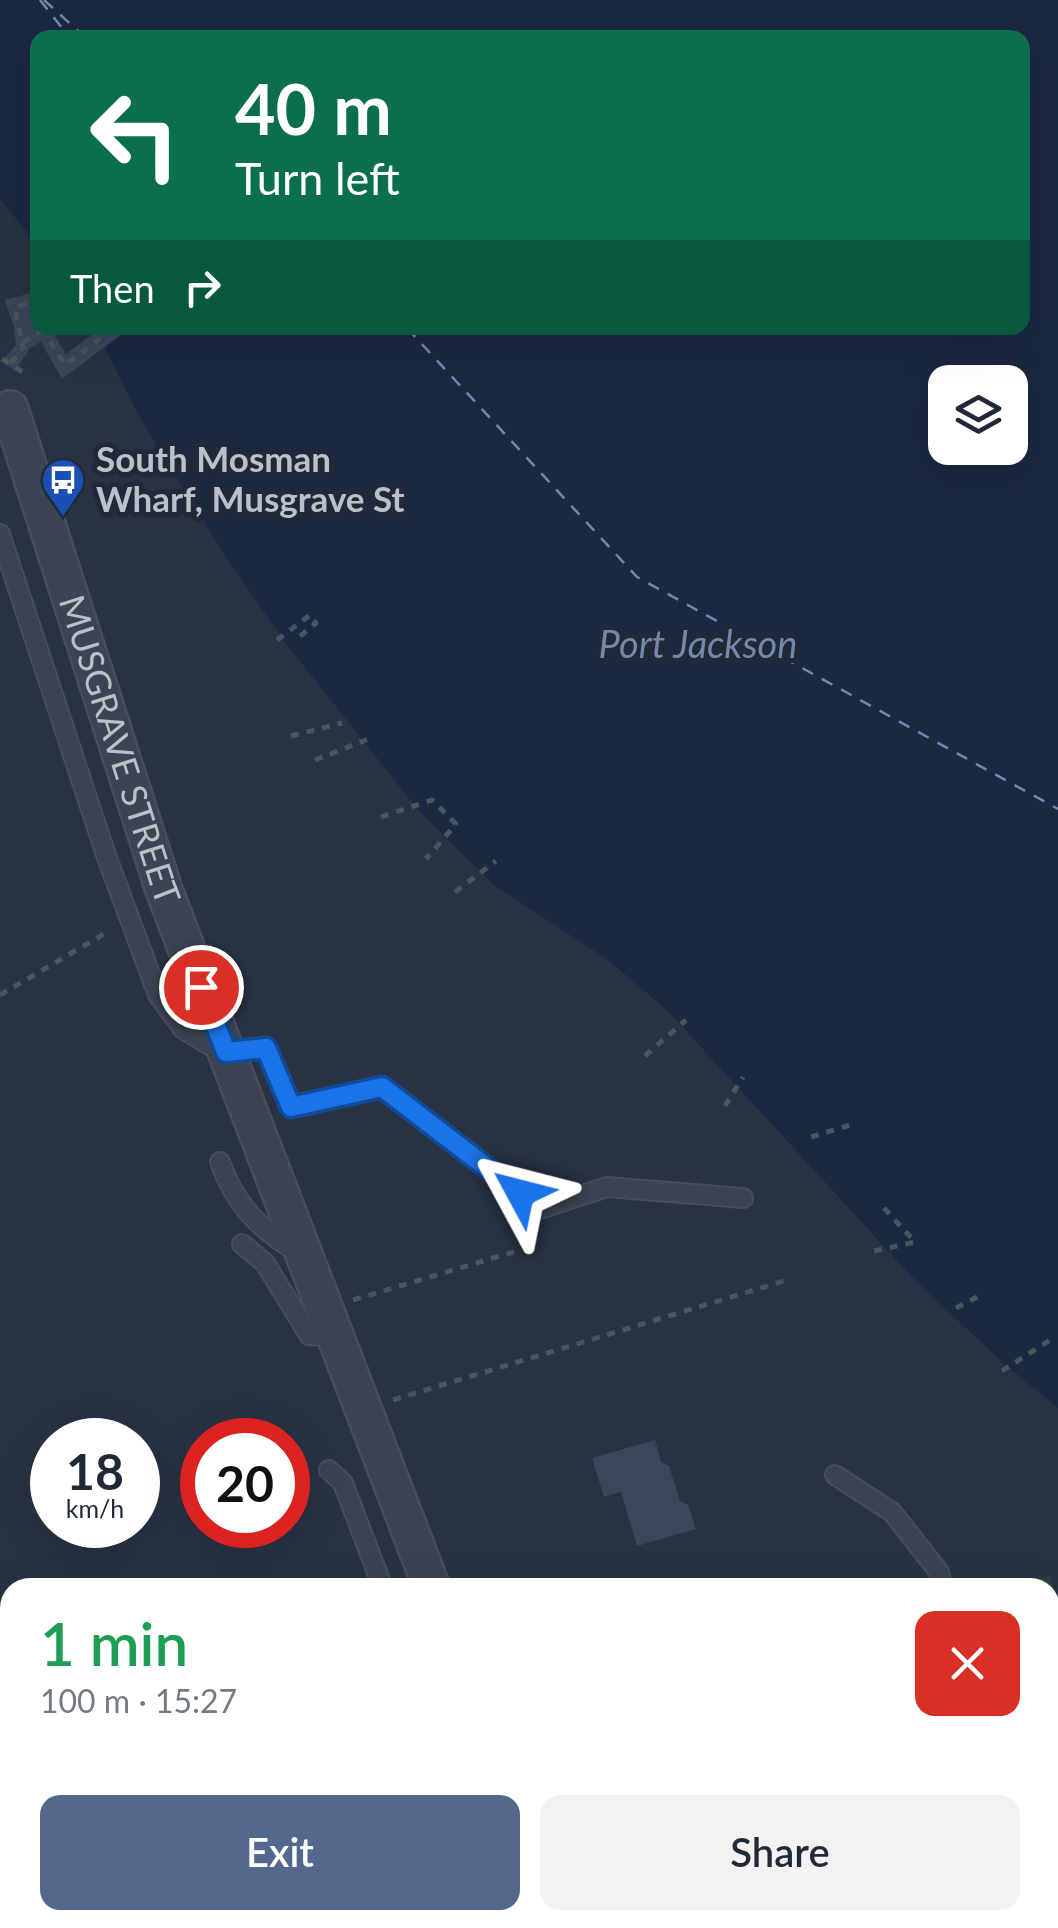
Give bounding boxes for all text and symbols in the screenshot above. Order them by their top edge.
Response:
text: 40 m [235,66,392,150]
icon: left [70,70,200,200]
text: Turn left [235,151,400,205]
icon: right [175,260,230,315]
text: Then [70,265,155,311]
map controls [928,365,1028,465]
button: layers [928,365,1028,465]
place label: South Mosman Wharf, Musgrave St [96,437,404,519]
bus stop icon: South Mosman Wharf, Musgrave St [40,457,86,518]
street label: MUSGRAVE STREET [52,590,191,910]
water label: Port Jackson [599,620,797,666]
pin [159,945,244,1030]
icon: arrive [174,960,229,1015]
position arrow [468,1141,572,1245]
speed limit sign: 20 [180,1418,310,1548]
text: 18 [66,1441,124,1501]
text: km/h [66,1493,124,1523]
text: 1 min [40,1607,188,1679]
button: close [915,1611,1020,1716]
text: 100 m · 15:27 [40,1681,237,1720]
button: Exit [40,1795,520,1910]
button: Share [540,1795,1020,1910]

